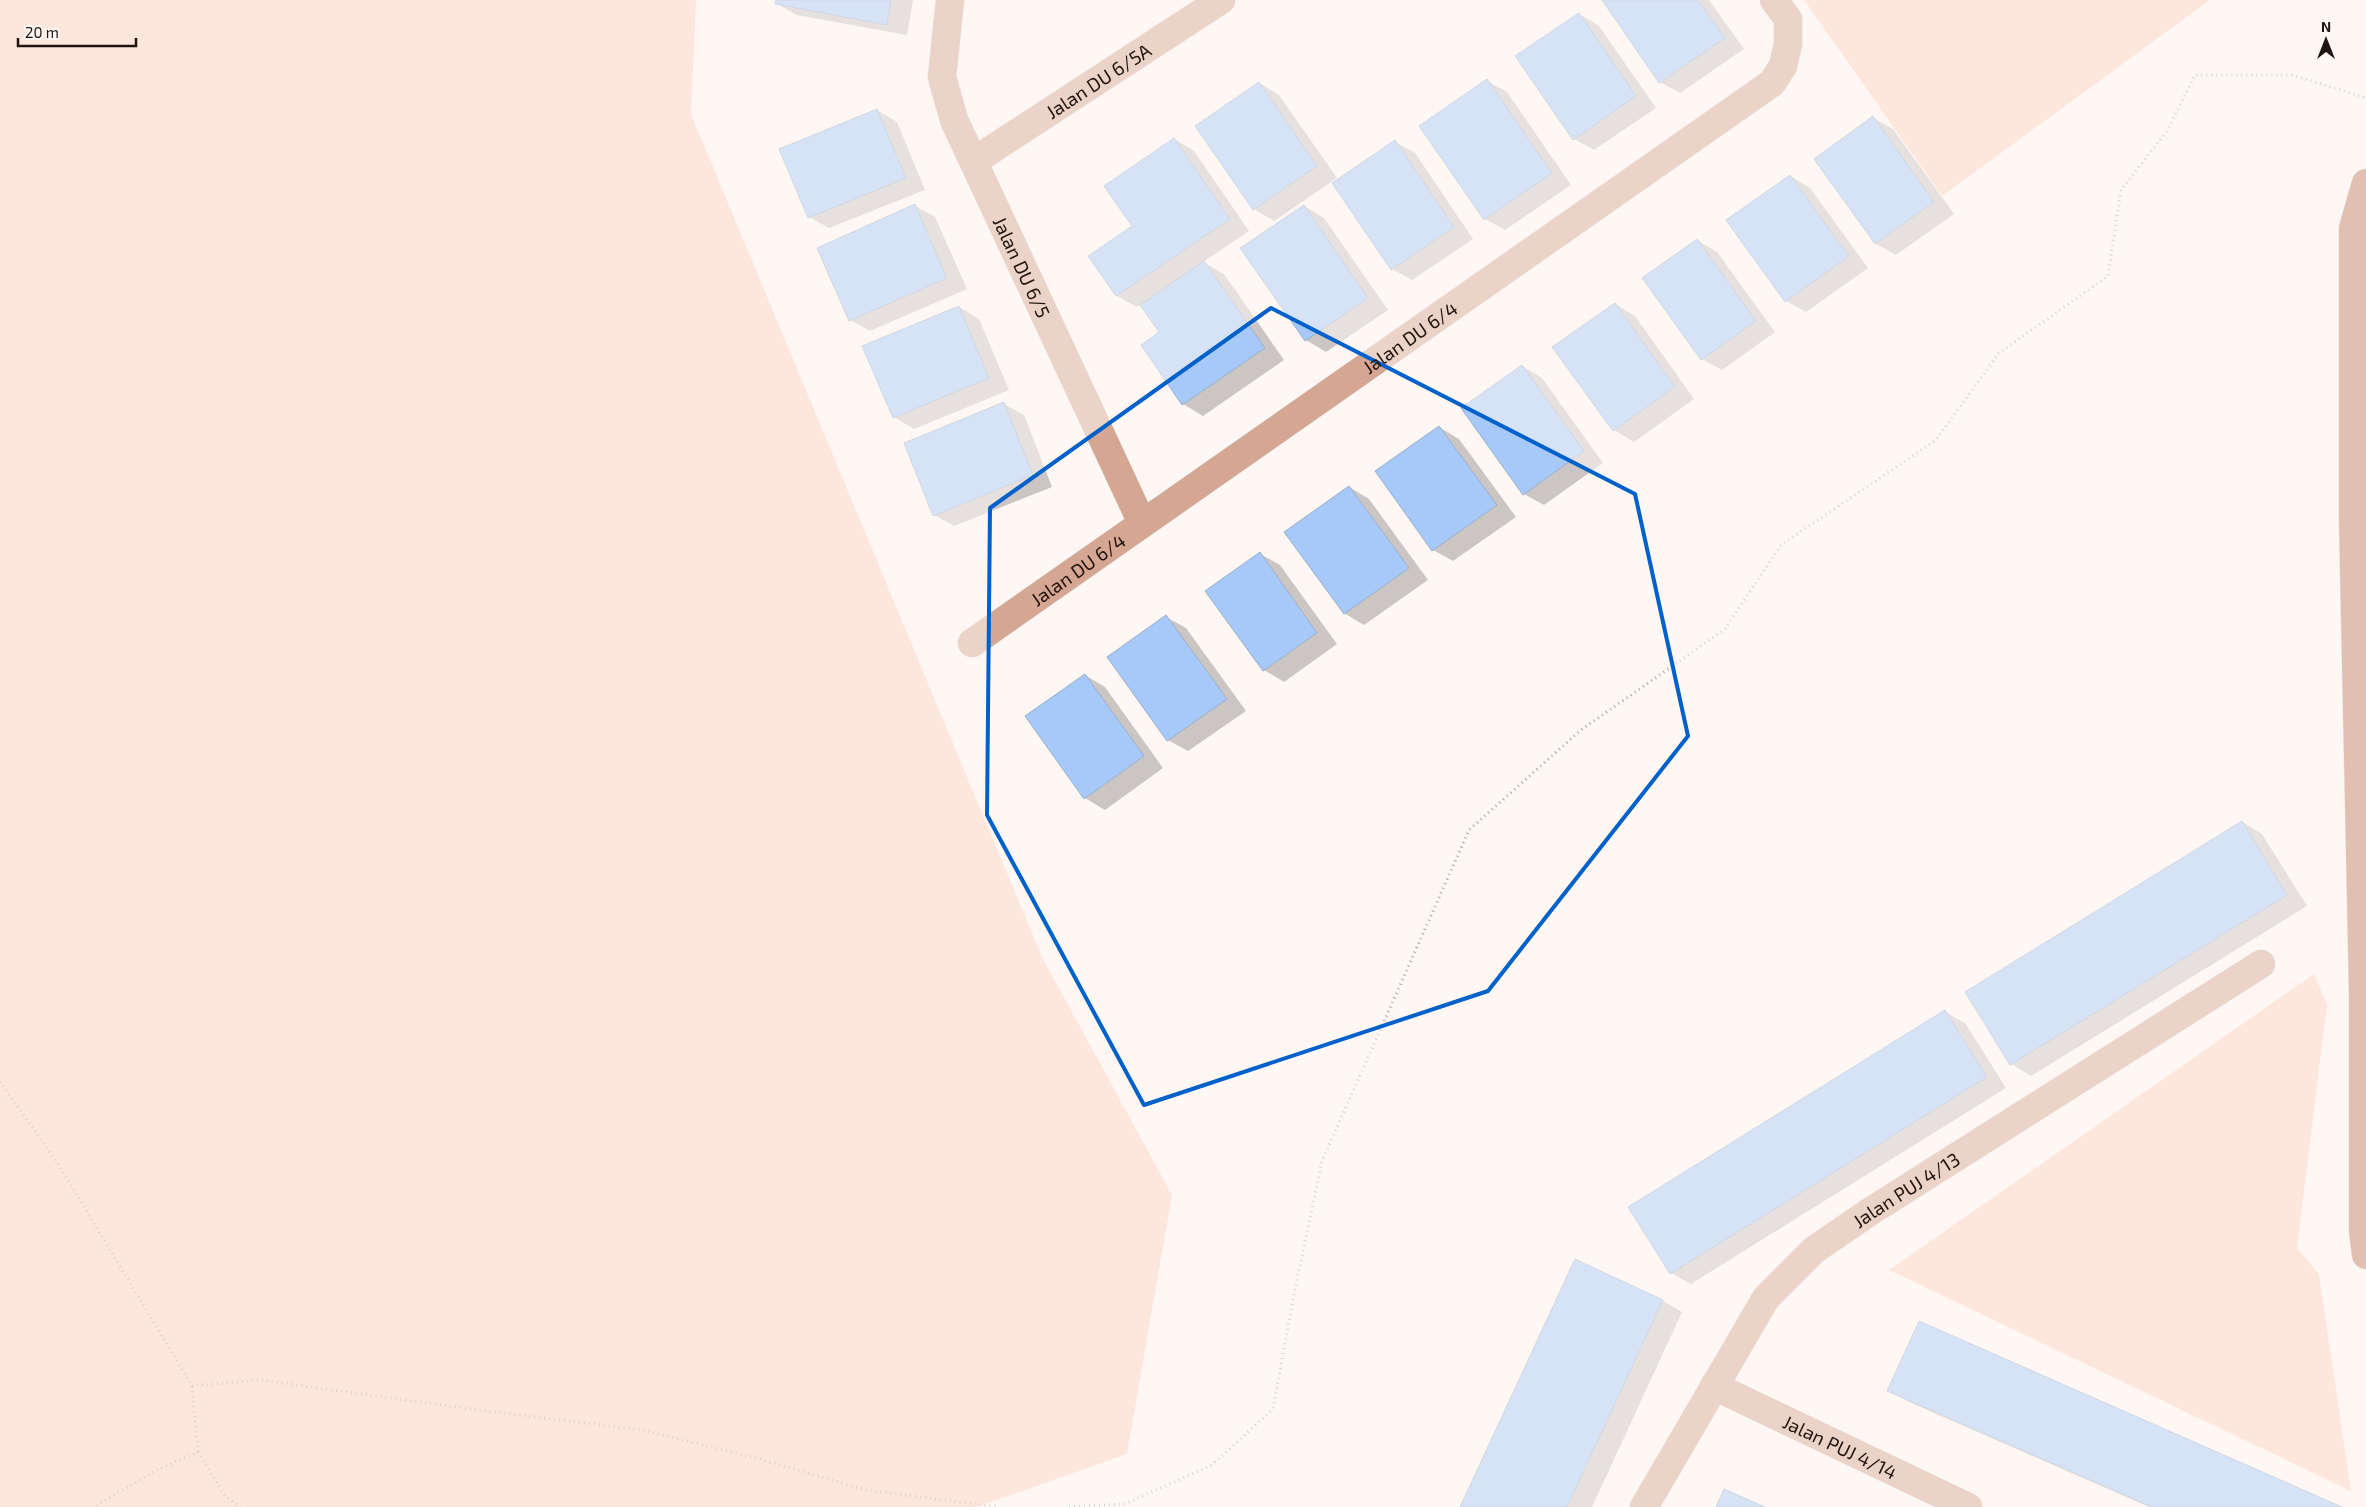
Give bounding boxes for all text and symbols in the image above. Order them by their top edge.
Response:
scale bar [18,15,135,47]
north arrow [2301,15,2351,65]
text: N [2321,18,2331,35]
text: 20 m [25,23,59,41]
street label: Jalan DU 6/5A [1041,38,1155,123]
street label: Jalan DU 6/5 [989,213,1056,321]
street label: Jalan DU 6/4 [1358,296,1461,378]
street label: Jalan DU 6/4 [1026,528,1129,610]
street label: Jalan PUJ 4/13 [1848,1147,1963,1232]
street label: Jalan PUJ 4/14 [1780,1409,1901,1483]

